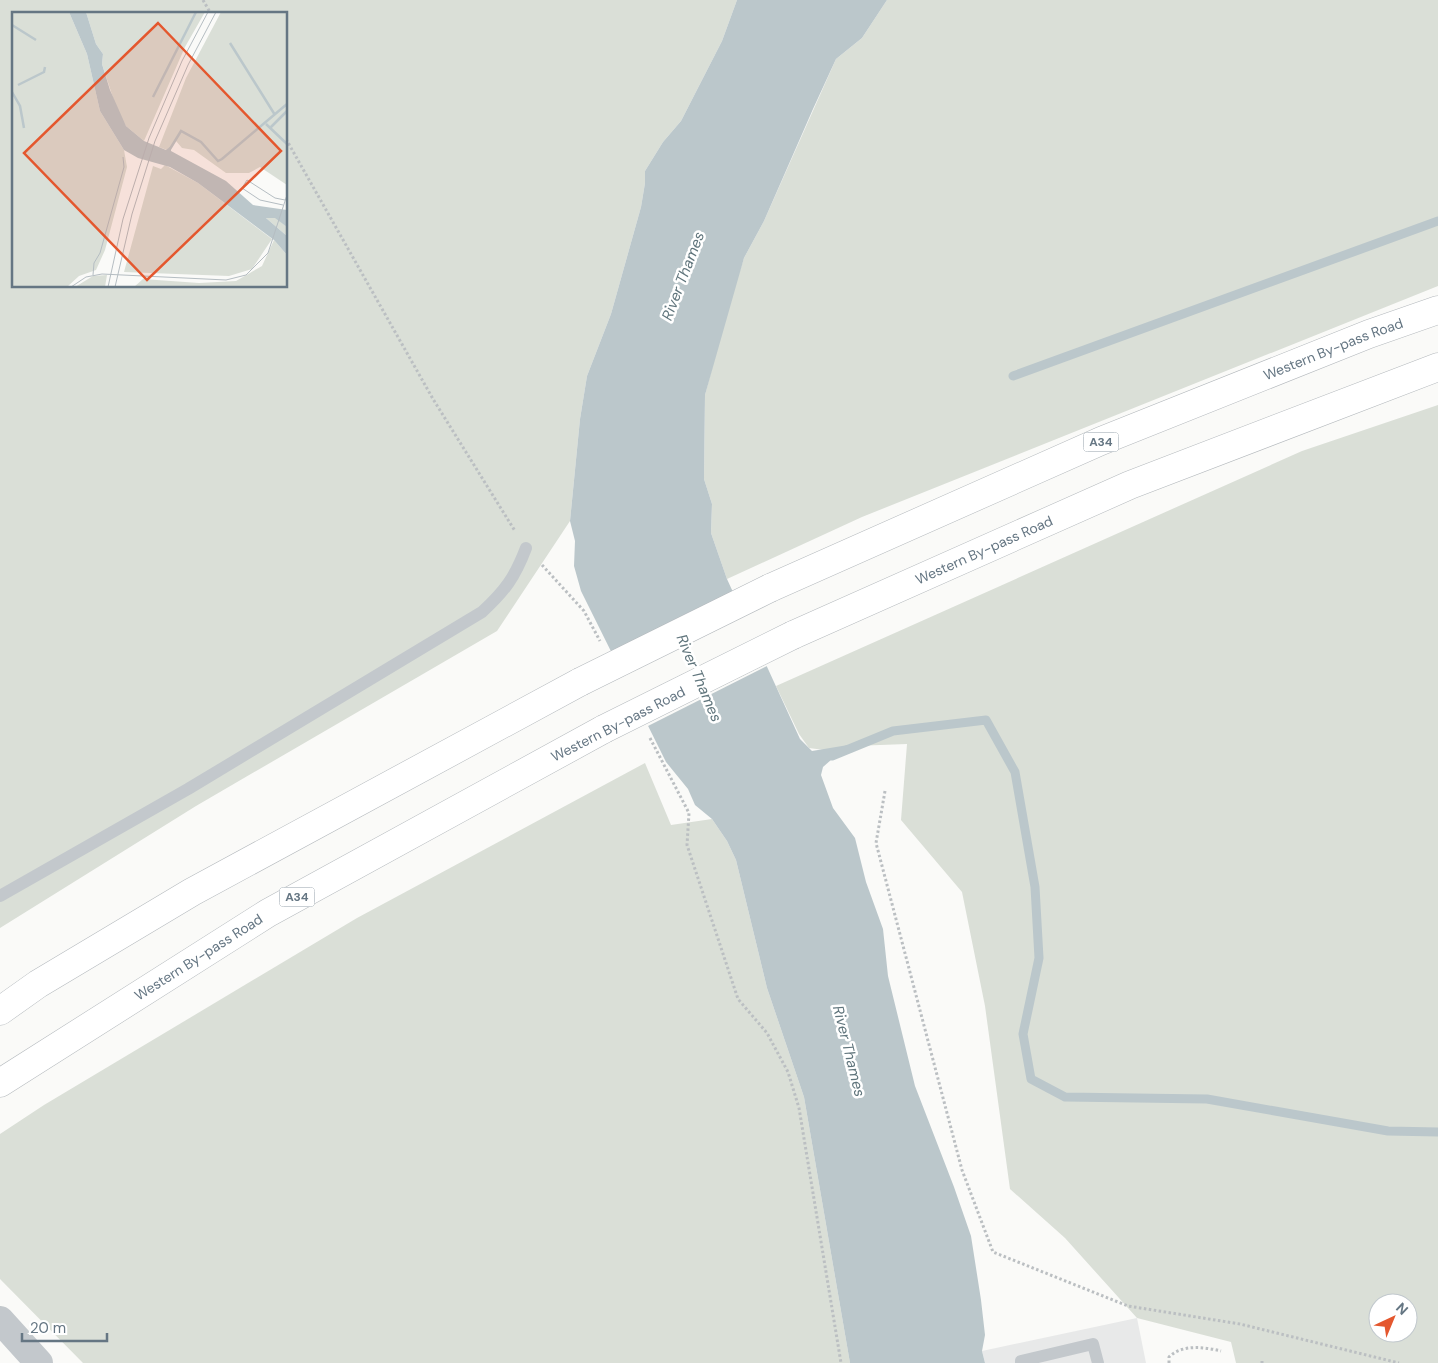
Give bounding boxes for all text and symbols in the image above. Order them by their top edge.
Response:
inset map [12,12,288,288]
water label: River Thames [657,229,709,323]
street label: Western By-pass Road [1261,314,1405,384]
road number: A34 [1084,432,1118,452]
street label: Western By-pass Road [912,512,1055,588]
water label: River Thames [672,631,726,725]
street label: Western By-pass Road [548,682,688,766]
road number: A34 [280,888,314,906]
street label: Western By-pass Road [131,910,266,1004]
water label: River Thames [828,1003,870,1099]
north arrow [1368,1293,1418,1343]
text: N [1392,1299,1412,1319]
scale bar [22,1310,108,1342]
text: 20 m [30,1318,66,1338]

